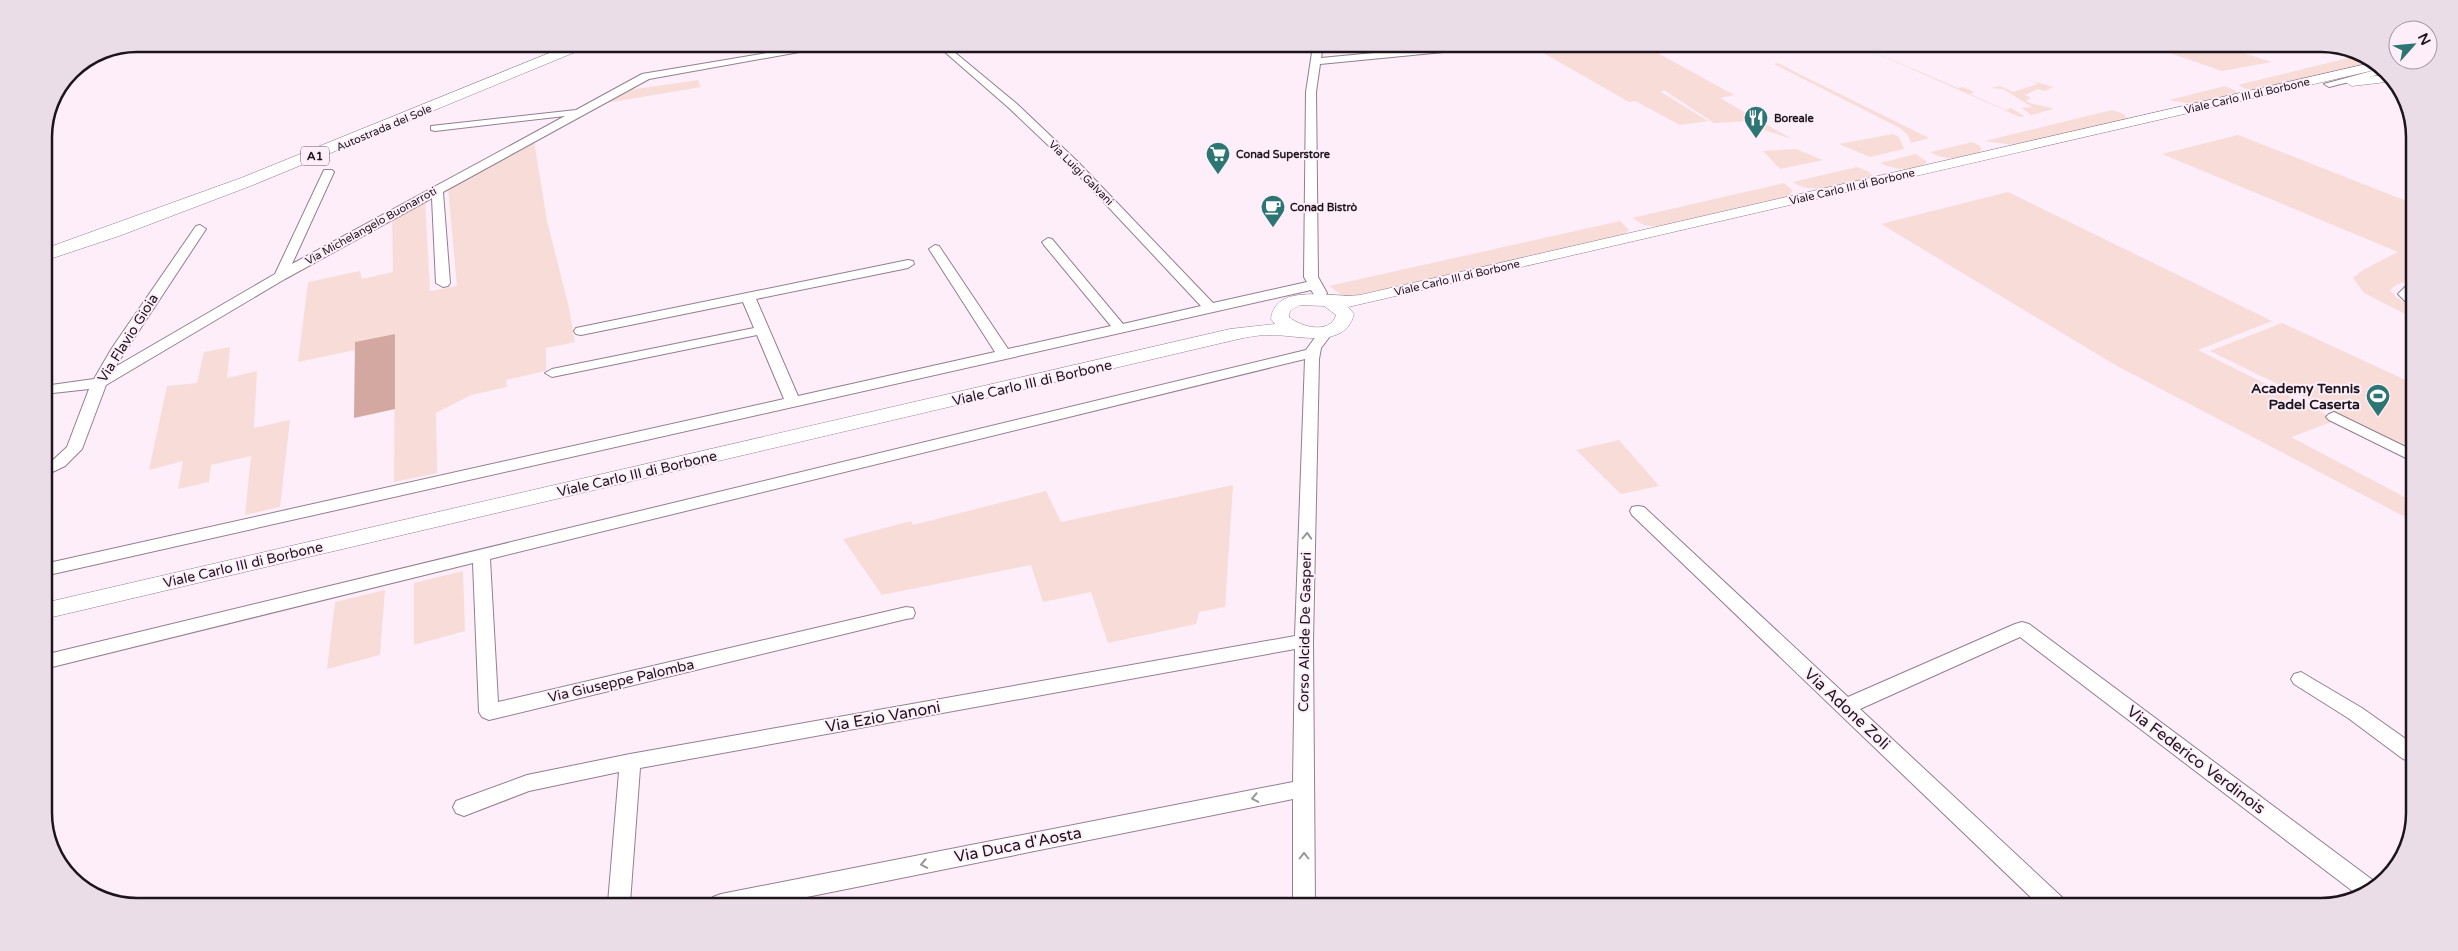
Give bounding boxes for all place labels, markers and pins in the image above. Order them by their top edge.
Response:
restaurant icon: Boreale [1743,105,1769,139]
place label: Boreale [1774,112,1814,125]
supermarket icon: Conad Superstore [1205,141,1231,175]
place label: Conad Superstore [1236,148,1331,162]
cafe icon: Conad Bistrò [1260,194,1286,228]
place label: Conad Bistrò [1290,201,1358,214]
place label: Academy Tennis Padel Caserta [2251,380,2360,413]
sports icon: Academy Tennis Padel Caserta [2365,383,2391,417]

